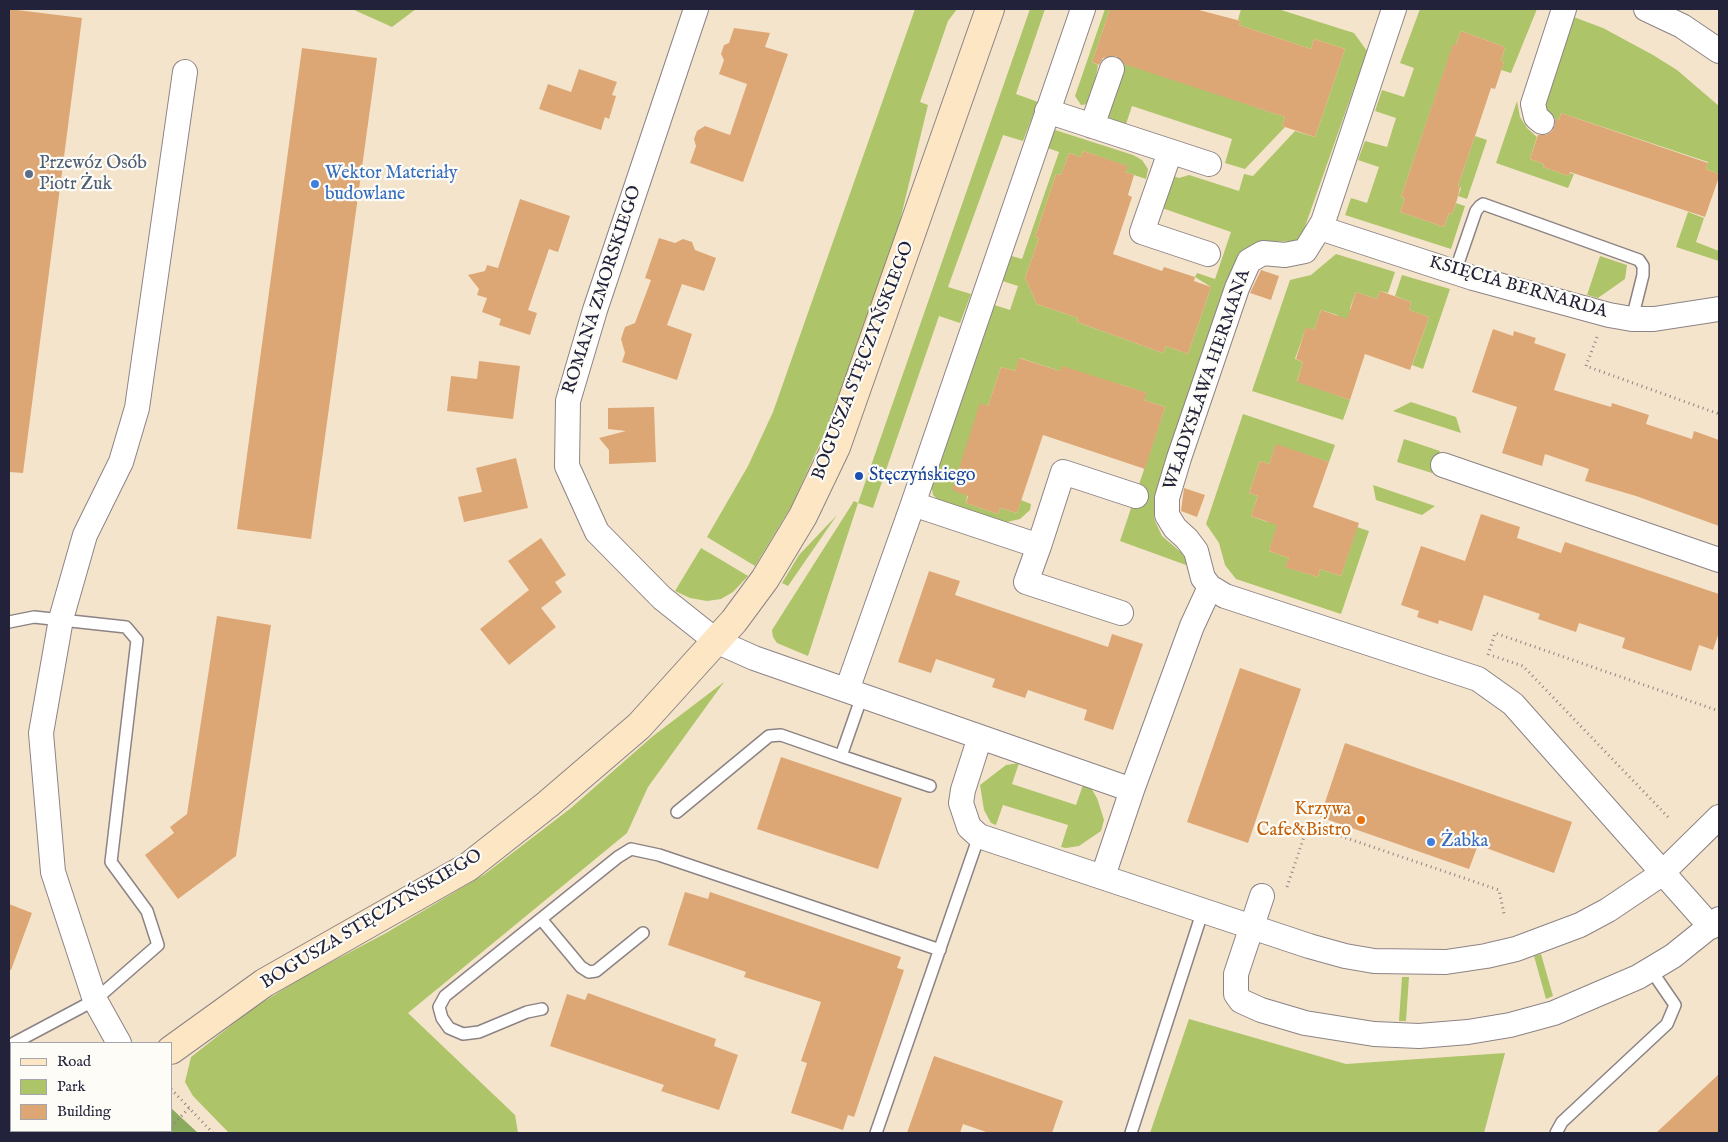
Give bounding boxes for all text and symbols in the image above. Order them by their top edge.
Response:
place label: Przewóz Osób Piotr Żuk [39,153,147,195]
place label: Wektor Materiały budowlane [325,163,458,205]
marker: Przewóz Osób Piotr Żuk [23,168,35,180]
marker: Wektor Materiały budowlane [309,178,321,190]
street label: ROMANA ZMORSKIEGO [559,183,647,397]
street label: BOGUSZA STĘCZYŃSKIEGO [808,239,920,483]
street label: KSIĘCIA BERNARDA [1426,252,1610,324]
street label: WŁADYSŁAWA HERMANA [1160,267,1256,493]
place label: Stęczyńskiego [869,465,976,487]
marker: Stęczyńskiego [853,470,865,482]
place label: Krzywa Cafe&Bistro [1257,799,1351,842]
marker: Krzywa Cafe&Bistro [1355,814,1367,826]
place label: Żabka [1441,831,1488,853]
marker: Żabka [1425,836,1437,848]
street label: BOGUSZA STĘCZYŃSKIEGO [258,845,486,995]
legend [10,1042,172,1132]
text: Road [57,1052,91,1071]
text: Park [57,1077,86,1096]
text: Building [57,1102,111,1121]

